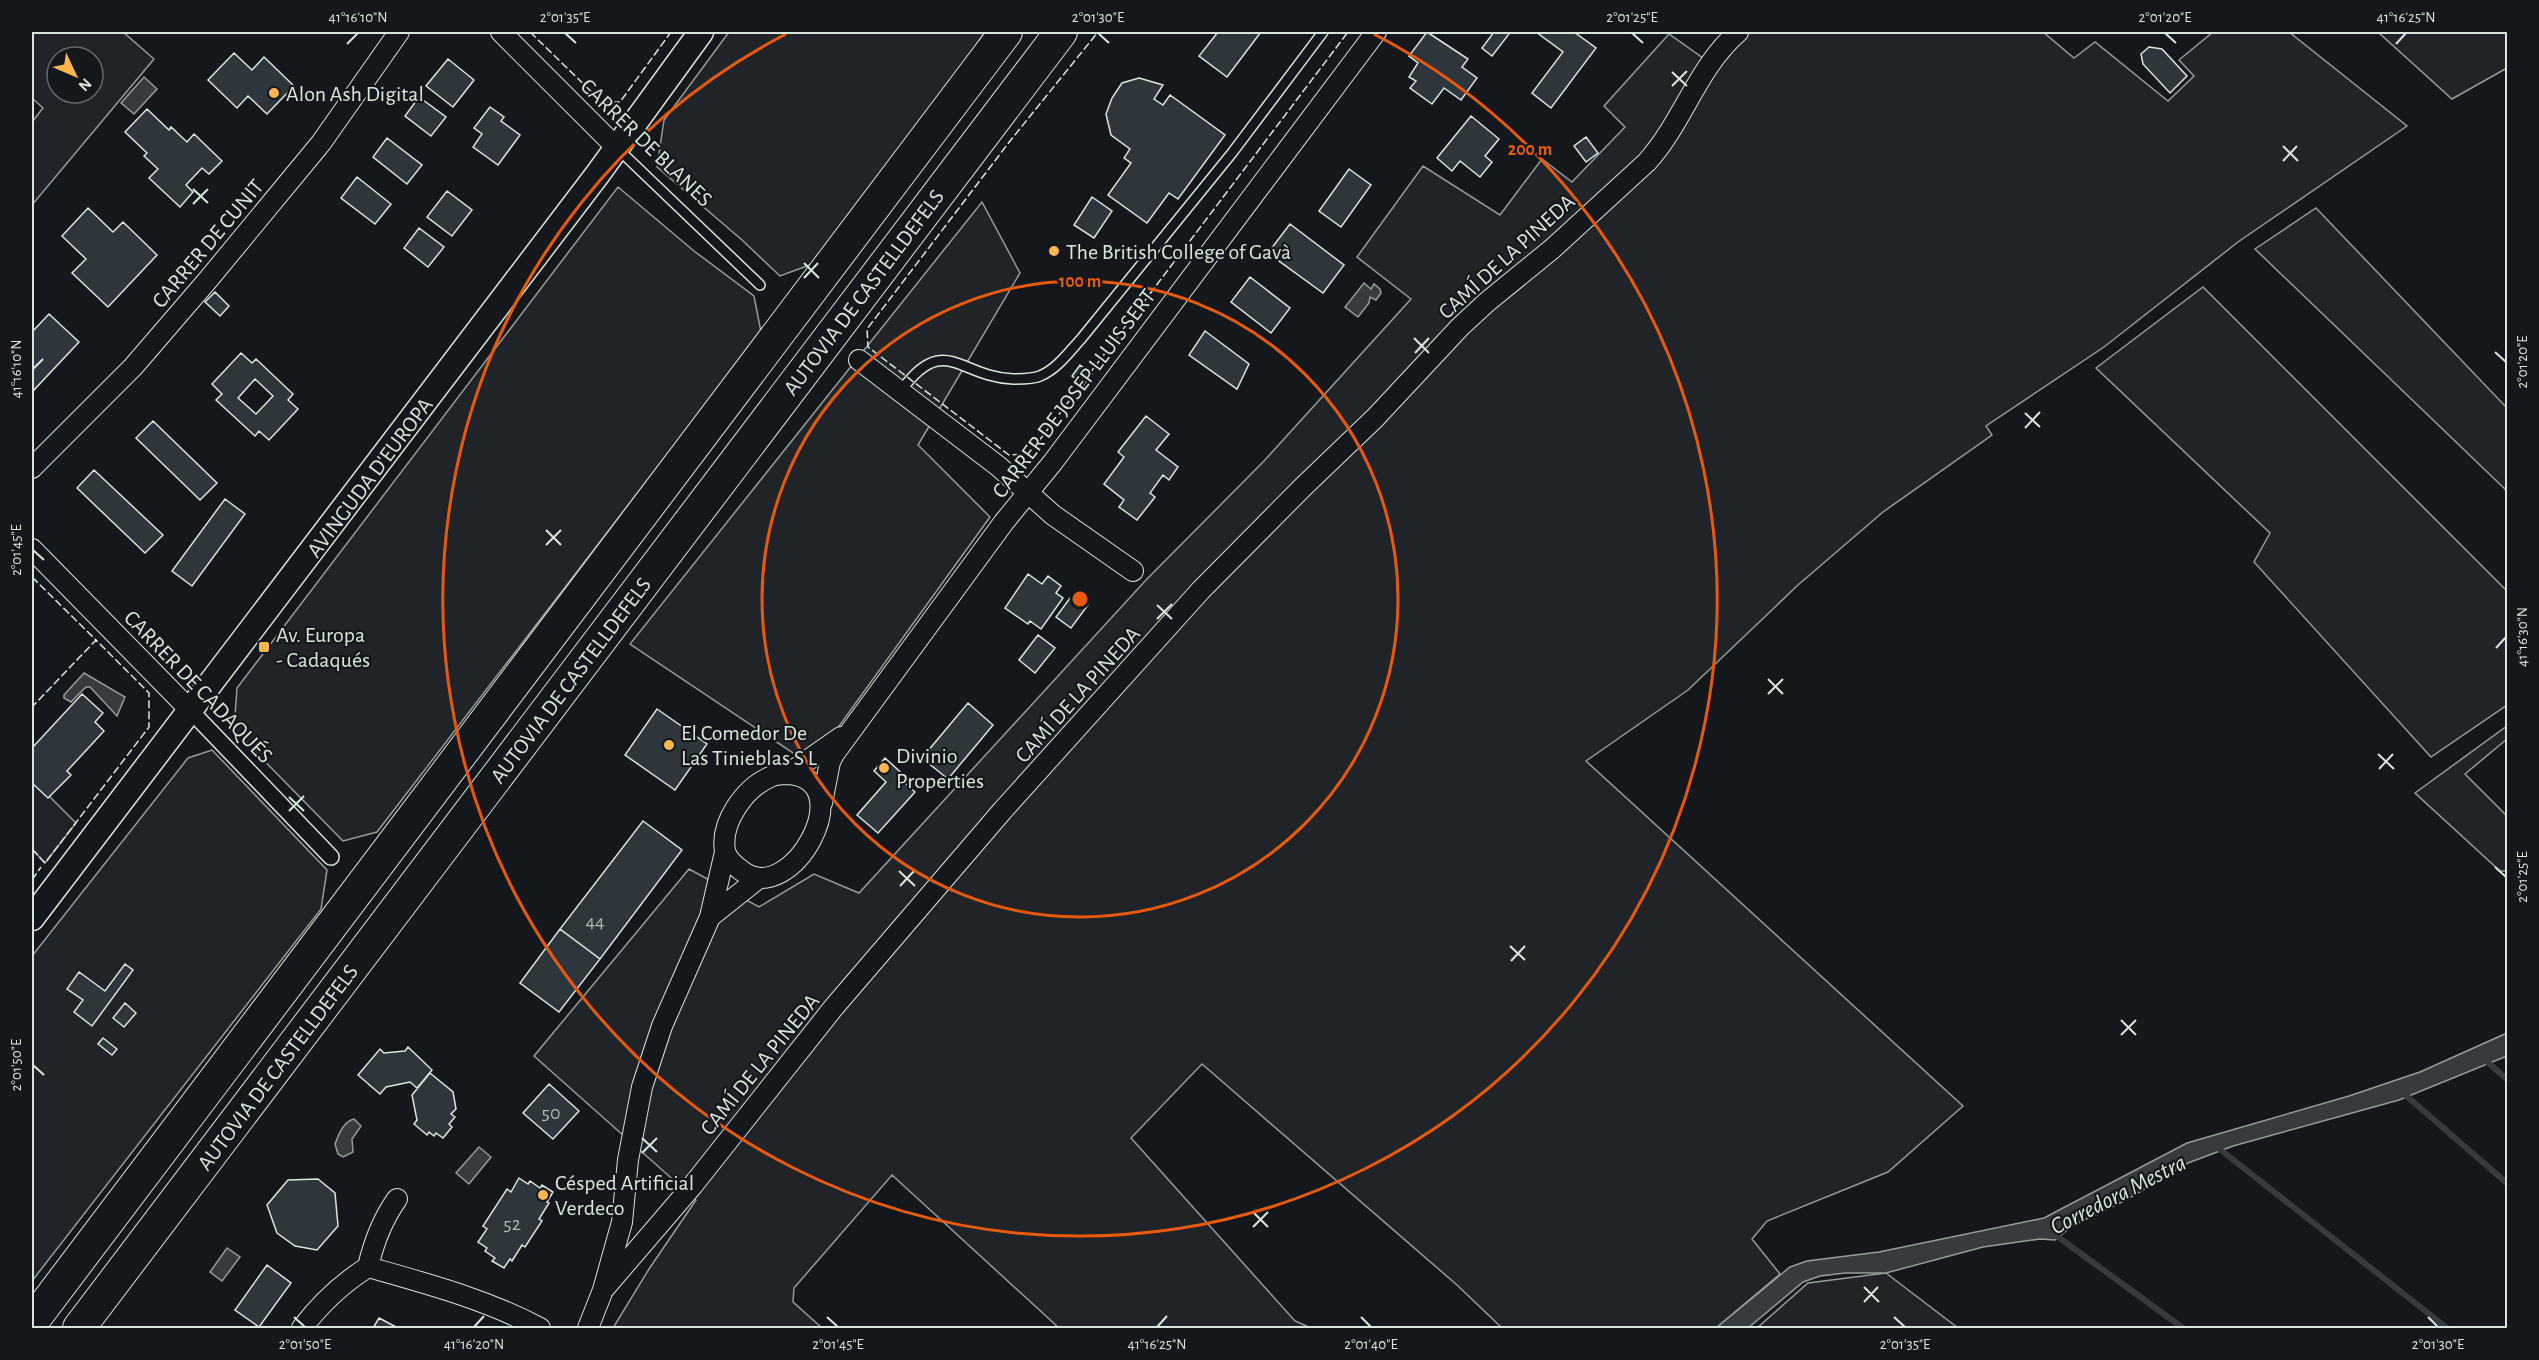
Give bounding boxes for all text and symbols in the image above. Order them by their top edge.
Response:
text: 41°16'10"N [329,10,388,25]
text: 2°01'35"E [540,10,590,25]
text: 2°01'30"E [1072,10,1124,25]
text: 2°01'25"E [1606,10,1658,25]
text: 2°01'20"E [2139,10,2191,25]
text: 41°16'25"N [2376,10,2436,25]
north arrow [45,45,105,105]
text: N [75,75,95,94]
street label: CARRER DE BLANES [576,75,716,211]
place label: Alon Ash Digital [286,83,424,105]
marker: Alon Ash Digital [267,86,281,100]
text: 200 m [1508,141,1552,159]
street label: CARRER DE CUNIT [148,175,268,312]
street label: AUTOVIA DE CASTELLDEFELS [779,186,948,399]
street label: CAMÍ DE LA PINEDA [1434,189,1579,323]
place label: The British College of Gavà [1066,241,1291,263]
marker: The British College of Gavà [1047,244,1061,258]
text: 100 m [1059,273,1101,291]
street label: CARRER DE JOSEP LLUIS SERT [988,285,1159,502]
text: 2°01'20"E [2515,336,2530,388]
text: 41°16'10"N [9,340,24,399]
street label: AVINGUDA D'EUROPA [303,394,437,561]
text: 2°01'45"E [9,524,24,576]
street label: AUTOVIA DE CASTELLDEFELS [486,574,655,787]
centre of rings [1070,589,1090,609]
street label: CARRER DE CADAQUÉS [120,605,277,767]
text: 41°16'30"N [2515,607,2530,667]
street label: CAMÍ DE LA PINEDA [1010,622,1145,767]
place label: Av. Europa - Cadaqués [276,624,370,671]
marker: Av. Europa - Cadaqués [257,640,271,654]
place label: El Comedor De Las Tinieblas S L [681,722,818,769]
marker: El Comedor De Las Tinieblas S L [662,738,676,752]
place label: Divinio Properties [896,745,984,792]
marker: Divinio Properties [877,761,891,775]
text: 2°01'25"E [2515,851,2530,903]
house number: 44 [585,912,605,932]
street label: AUTOVIA DE CASTELLDEFELS [193,961,362,1174]
street label: CAMÍ DE LA PINEDA [696,989,823,1139]
text: 2°01'50"E [9,1039,24,1091]
house number: 50 [542,1103,560,1123]
water label: Corredora Mestra [2047,1150,2190,1239]
place label: Césped Artificial Verdeco [555,1172,694,1219]
marker: Césped Artificial Verdeco [536,1188,550,1202]
house number: 52 [503,1214,521,1234]
text: 2°01'50"E [279,1337,331,1352]
text: 41°16'20"N [444,1337,504,1352]
text: 2°01'45"E [812,1337,864,1352]
text: 41°16'25"N [1127,1337,1187,1352]
text: 2°01'40"E [1344,1337,1398,1352]
text: 2°01'35"E [1880,1337,1930,1352]
text: 2°01'30"E [2412,1337,2464,1352]

